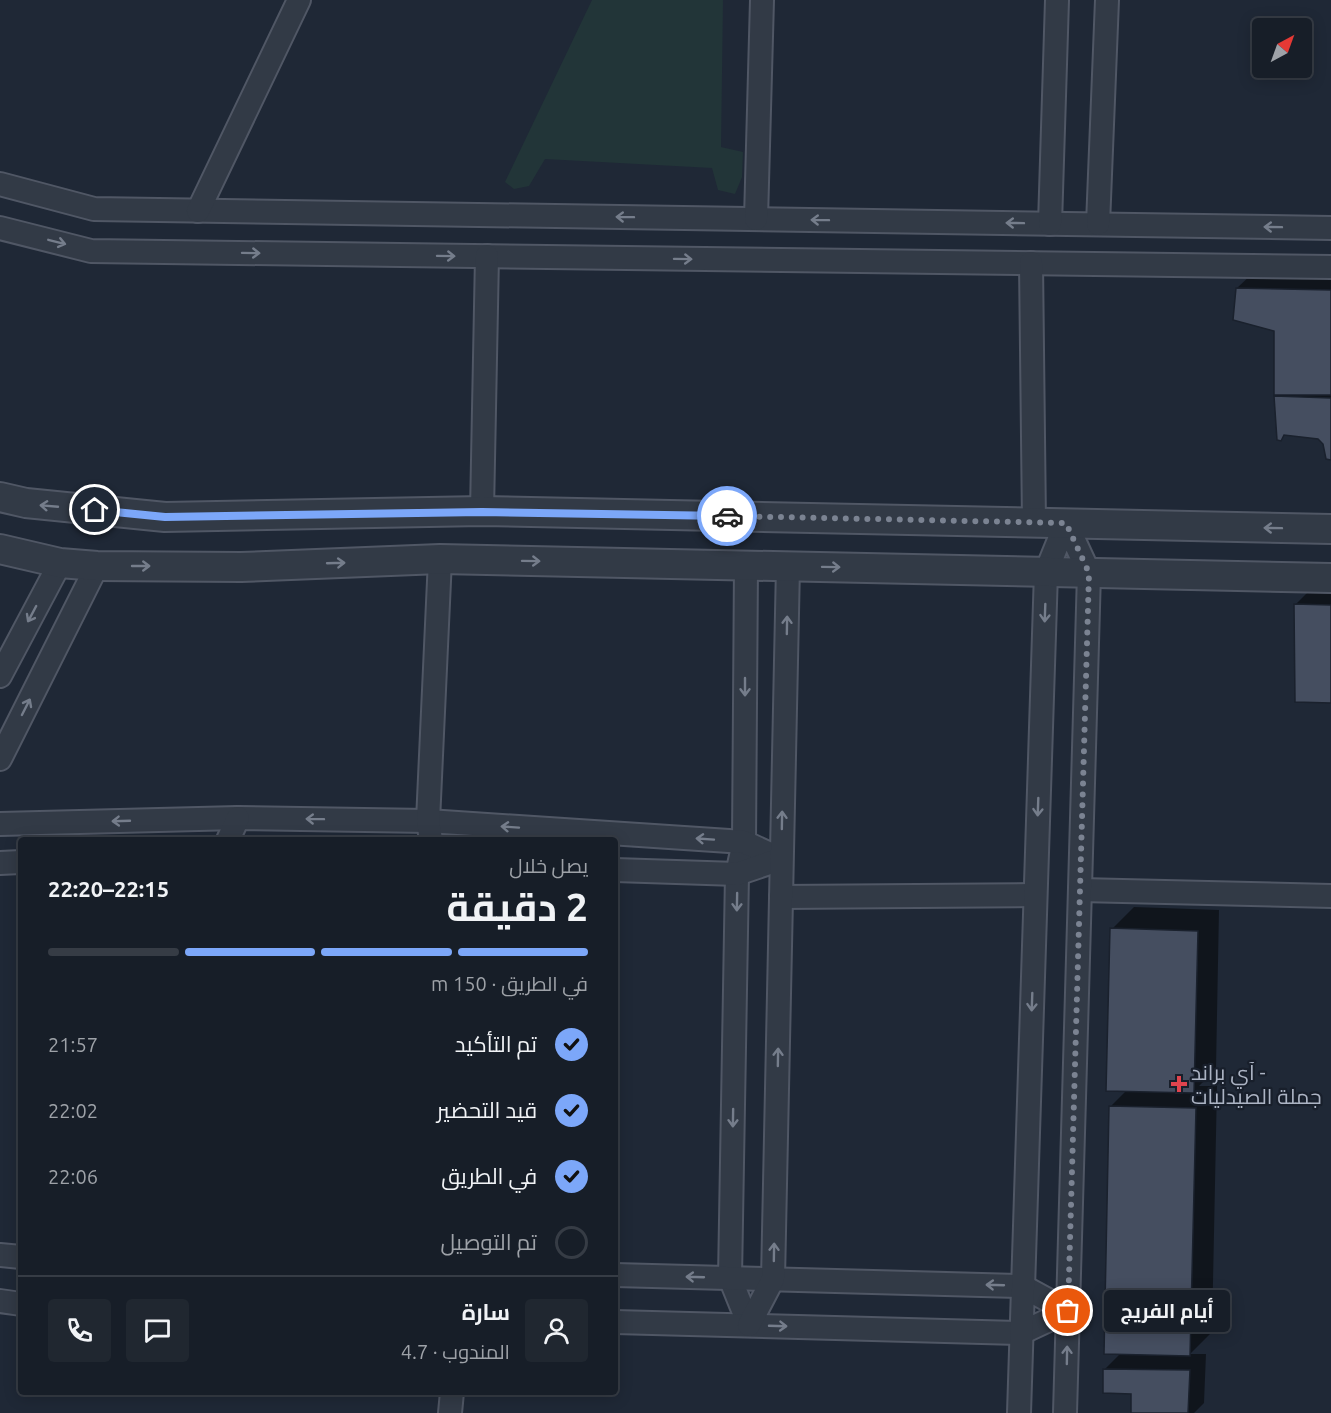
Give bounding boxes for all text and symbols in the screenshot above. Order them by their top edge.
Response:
north arrow [1252,18,1312,78]
map controls [1252,18,1312,78]
one-way arrow [615,211,635,223]
one-way arrow [810,214,830,226]
one-way arrow [1005,217,1025,229]
one-way arrow [1263,221,1283,233]
one-way arrow [47,237,66,249]
one-way arrow [240,247,260,259]
one-way arrow [435,250,455,262]
one-way arrow [672,253,692,265]
pin [69,484,120,535]
courier [697,486,757,546]
icon: home [78,493,111,526]
one-way arrow [40,500,60,511]
icon: car [711,500,744,533]
one-way arrow [1263,522,1283,534]
one-way arrow [520,555,540,566]
one-way arrow [325,557,345,568]
one-way arrow [130,560,150,572]
one-way arrow [820,561,840,573]
one-way arrow [1039,602,1050,622]
one-way arrow [26,605,37,623]
one-way arrow [781,615,792,635]
one-way arrow [739,676,751,696]
one-way arrow [21,698,33,716]
one-way arrow [1032,797,1044,817]
one-way arrow [776,810,787,830]
one-way arrow [306,813,326,825]
one-way arrow [111,815,131,827]
one-way arrow [501,821,521,832]
one-way arrow [695,833,715,844]
text: يصل خلال [509,854,588,877]
text: 22:15–22:20 [48,876,169,901]
text: 2 دقيقة [447,885,588,928]
one-way arrow [731,892,743,912]
text: في الطريق · 150 m [431,972,588,995]
one-way arrow [1026,992,1037,1012]
icon: check [555,1028,588,1061]
text: تم التأكيد [455,1031,537,1056]
text: 21:57 [48,1033,98,1056]
one-way arrow [772,1047,784,1067]
place label: آي براند - جملة الصيدليات [1191,1060,1322,1108]
marker: آي براند - جملة الصيدليات [1172,1077,1186,1091]
icon: check [555,1094,588,1127]
text: قيد التحضير [437,1097,537,1122]
text: 22:02 [48,1099,98,1122]
one-way arrow [727,1108,739,1128]
icon: check [555,1160,588,1193]
text: في الطريق [441,1163,537,1188]
text: 22:06 [48,1165,98,1188]
text: تم التوصيل [441,1229,537,1254]
one-way arrow [768,1242,779,1262]
one-way arrow [686,1271,706,1283]
one-way arrow [985,1280,1005,1291]
pin [1042,1285,1093,1336]
callout: أيام الفريج [1104,1290,1230,1332]
icon: bag [1051,1294,1084,1327]
button: phone [48,1299,111,1362]
button: chat [126,1299,189,1362]
text: سارة [462,1299,510,1324]
button: person [525,1299,588,1362]
text: أيام الفريج [1120,1299,1214,1322]
one-way arrow [768,1321,788,1332]
text: المندوب · 4.7 [401,1340,510,1363]
one-way arrow [1061,1345,1073,1365]

